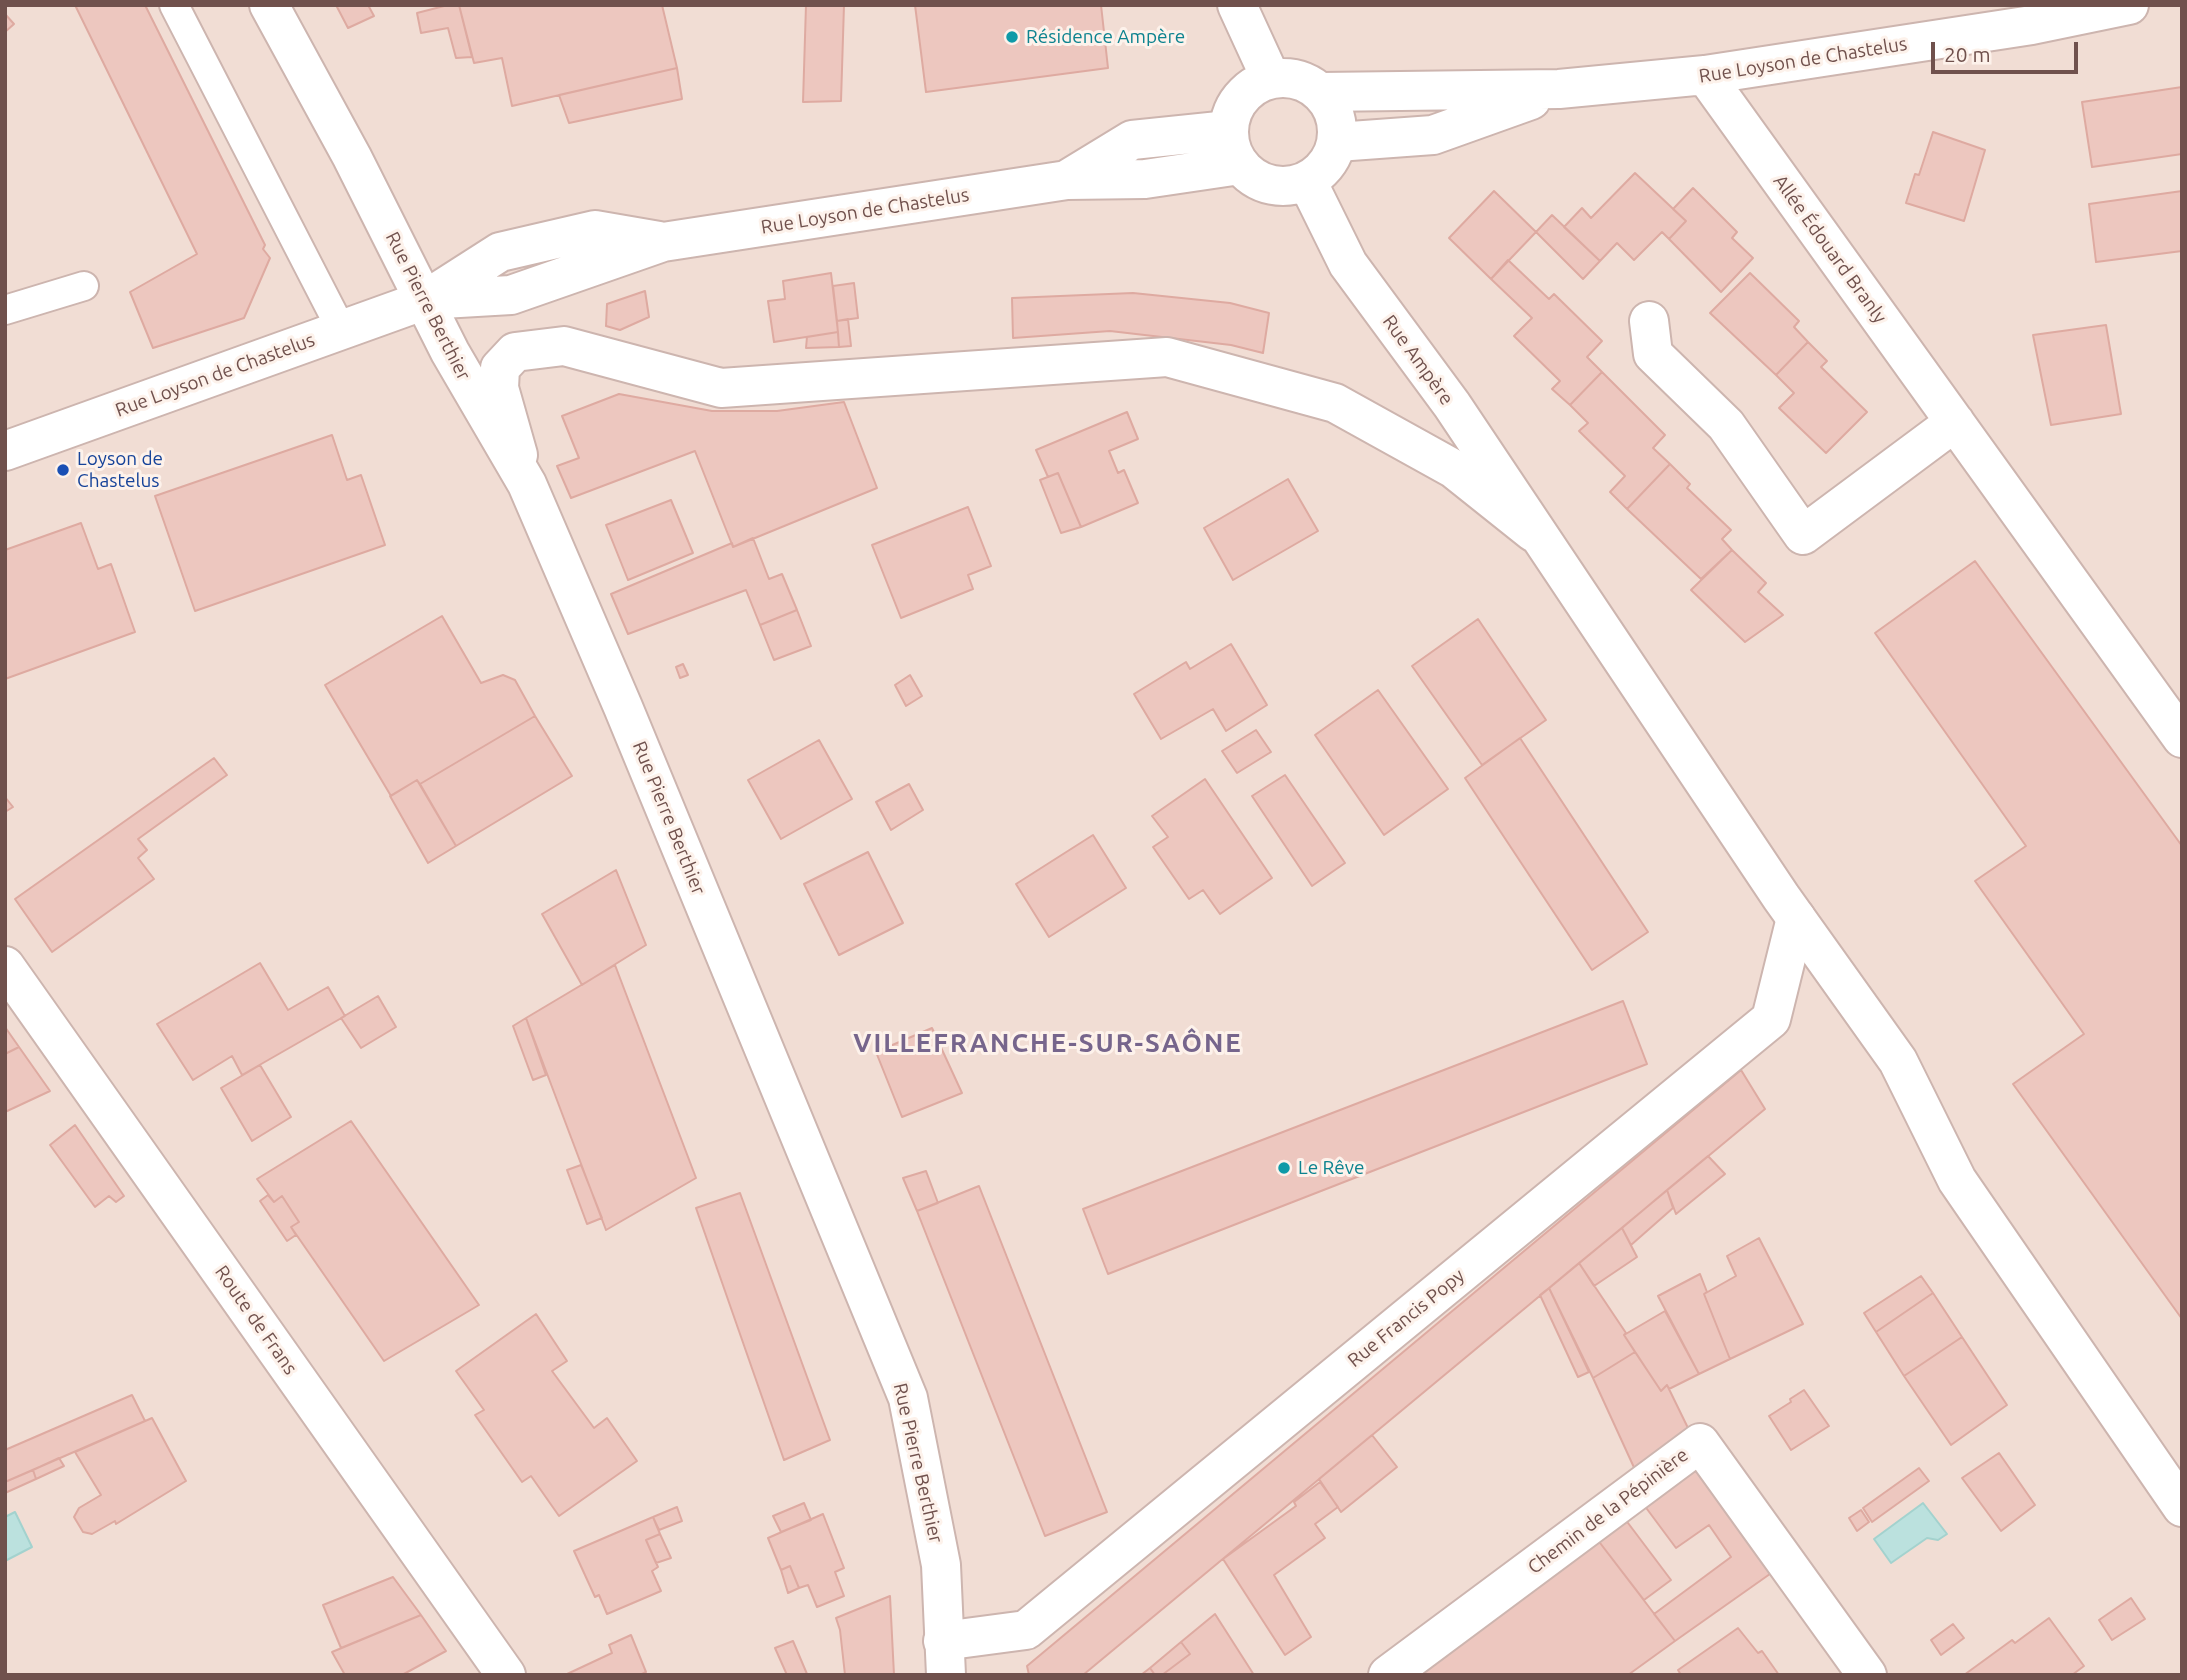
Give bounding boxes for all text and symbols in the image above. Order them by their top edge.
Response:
place label: Résidence Ampère [1026,26,1185,48]
scale bar [1935,28,2082,72]
marker: Résidence Ampère [1004,29,1020,45]
street label: Rue Loyson de Chastelus [1697,32,1909,88]
text: 20 m [1944,42,1991,66]
street label: Allée Édouard Branly [1769,170,1891,328]
street label: Rue Loyson de Chastelus [759,183,971,239]
street label: Rue Pierre Berthier [381,228,475,384]
street label: Rue Ampère [1378,311,1458,409]
street label: Rue Loyson de Chastelus [112,328,318,422]
place label: Loyson de Chastelus [77,448,163,492]
marker: Loyson de Chastelus [55,462,71,478]
street label: Rue Pierre Berthier [628,738,710,898]
district label: VILLEFRANCHE-SUR-SAÔNE [856,1027,1240,1059]
place label: Le Rêve [1298,1157,1365,1179]
marker: Le Rêve [1276,1160,1292,1176]
street label: Route de Frans [210,1261,302,1379]
street label: Rue Francis Popy [1343,1264,1469,1372]
street label: Rue Pierre Berthier [888,1381,948,1545]
street label: Chemin de la Pépinière [1523,1443,1693,1579]

